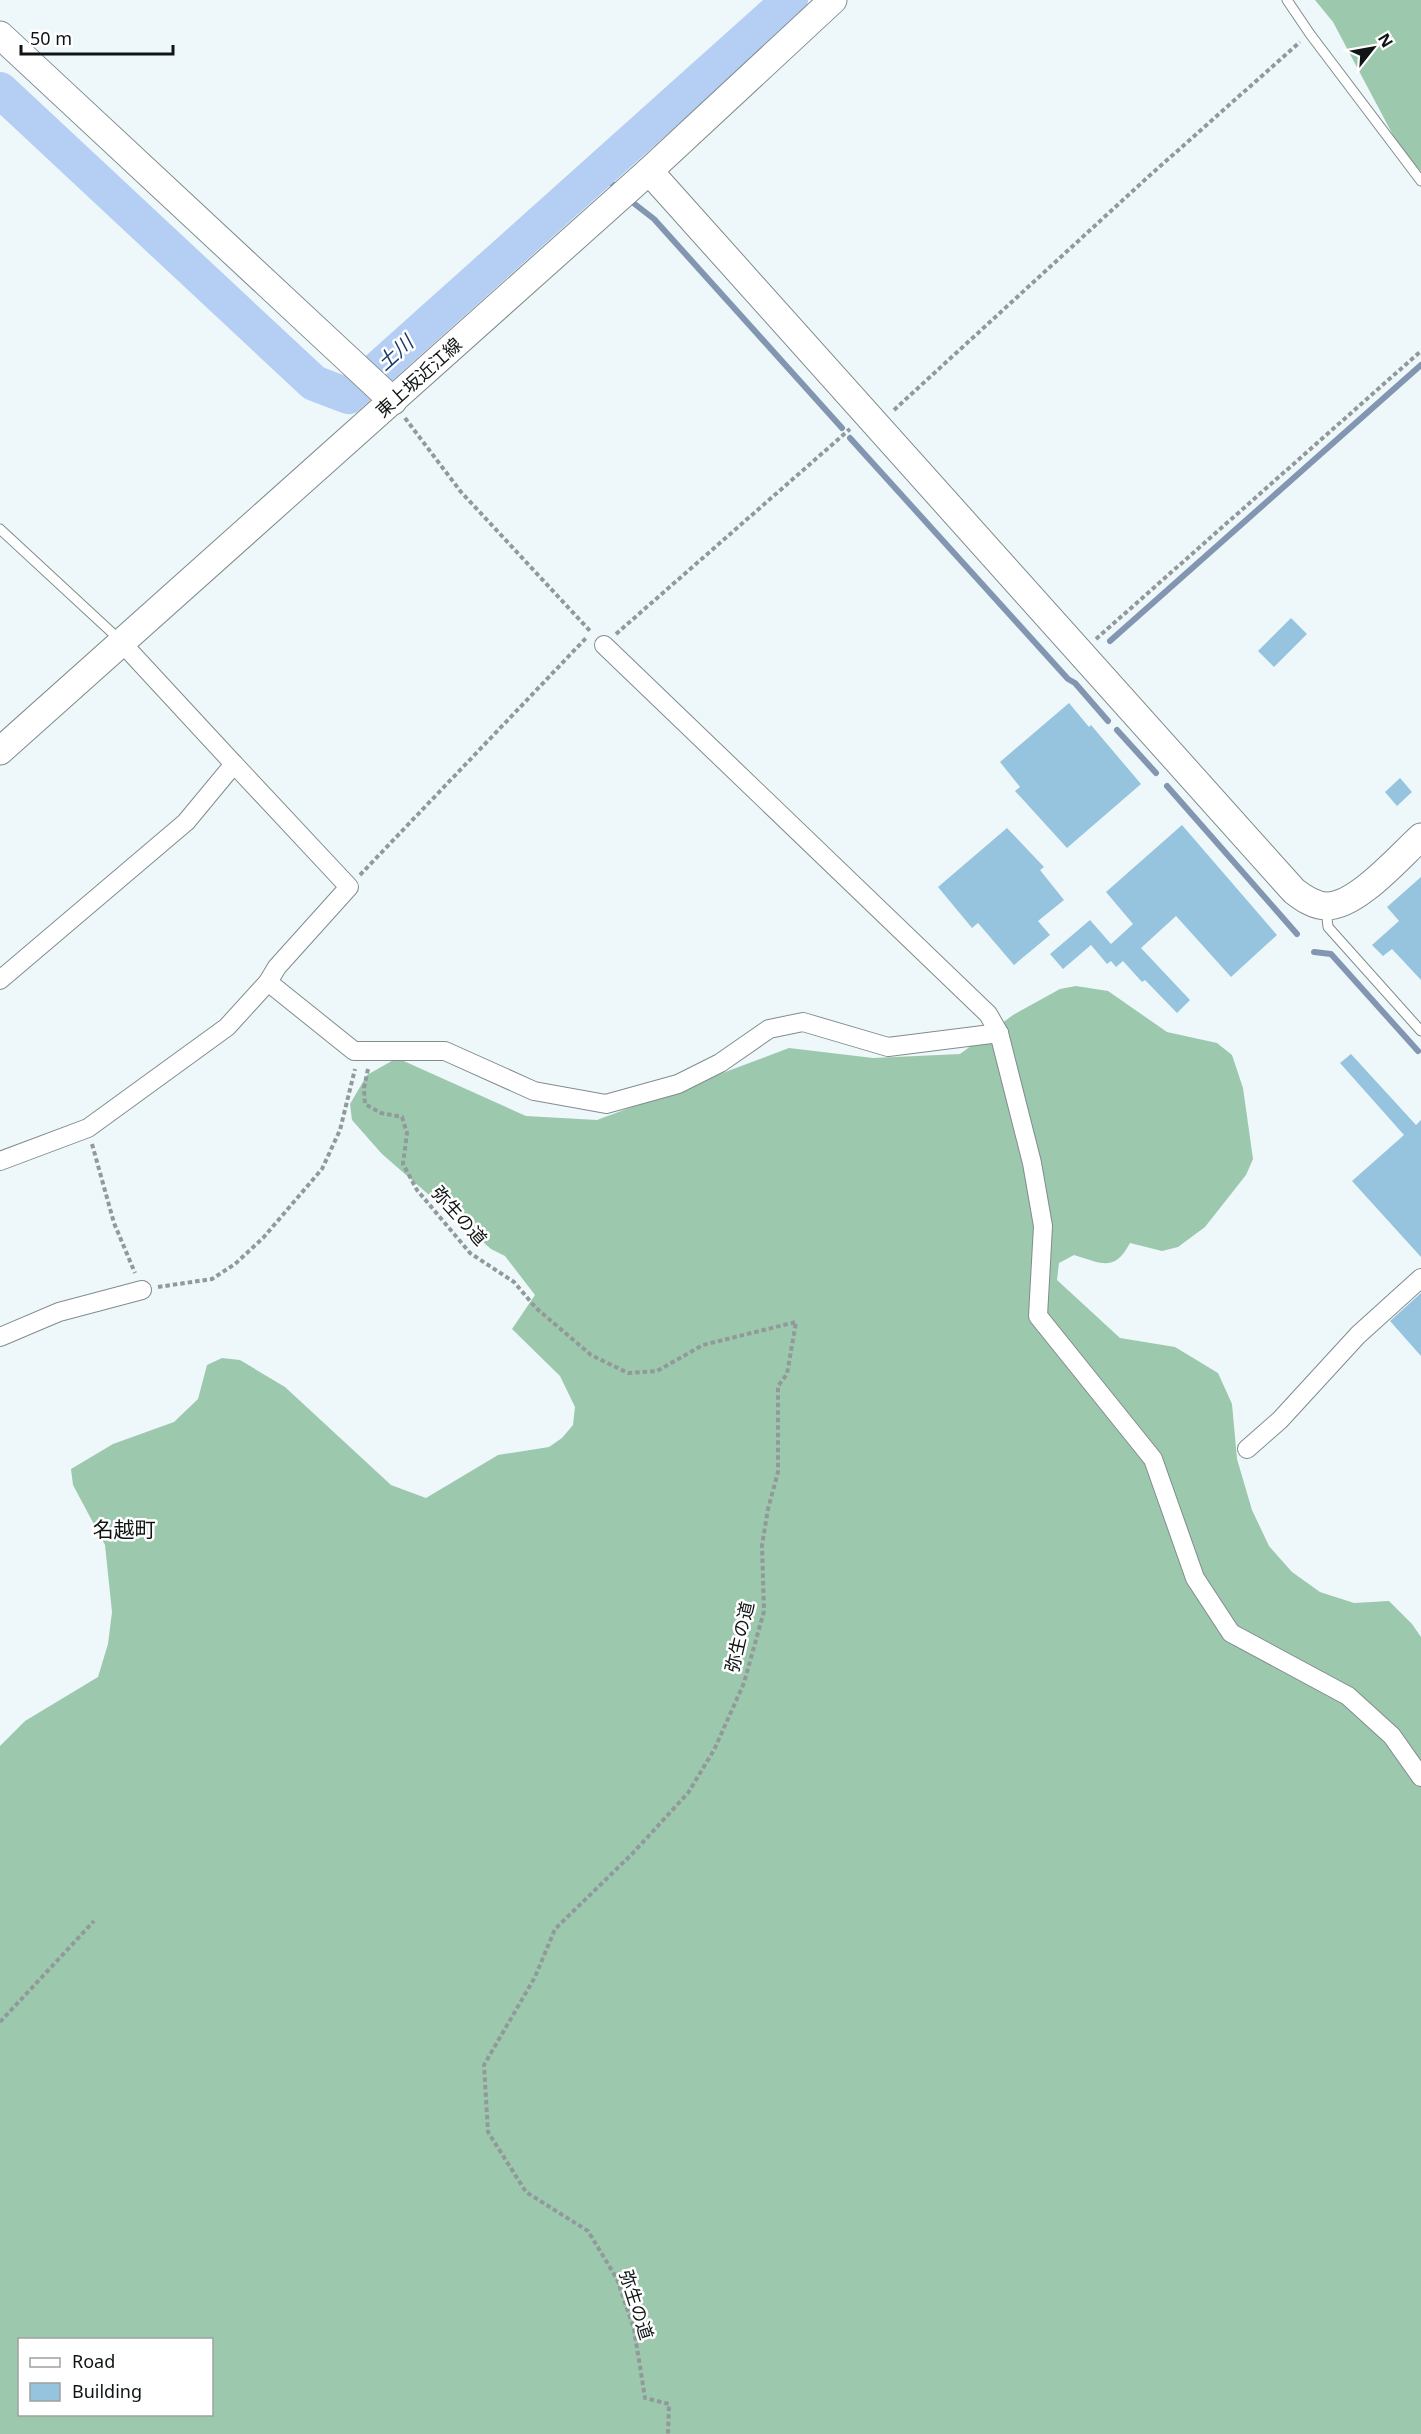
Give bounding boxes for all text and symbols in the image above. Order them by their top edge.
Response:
scale bar [21,18,172,56]
north arrow [1343,18,1403,78]
text: 50 m [30,26,72,50]
text: N [1373,29,1399,52]
water label: 土川 [371,328,420,376]
street label: 東上坂近江線 [370,332,466,422]
street label: 弥生の道 [427,1181,493,1250]
district label: 名越町 [93,1515,156,1543]
street label: 弥生の道 [719,1599,759,1675]
street label: 弥生の道 [614,2267,659,2343]
legend [18,2338,213,2416]
text: Road [72,2349,115,2373]
text: Building [72,2379,142,2403]

